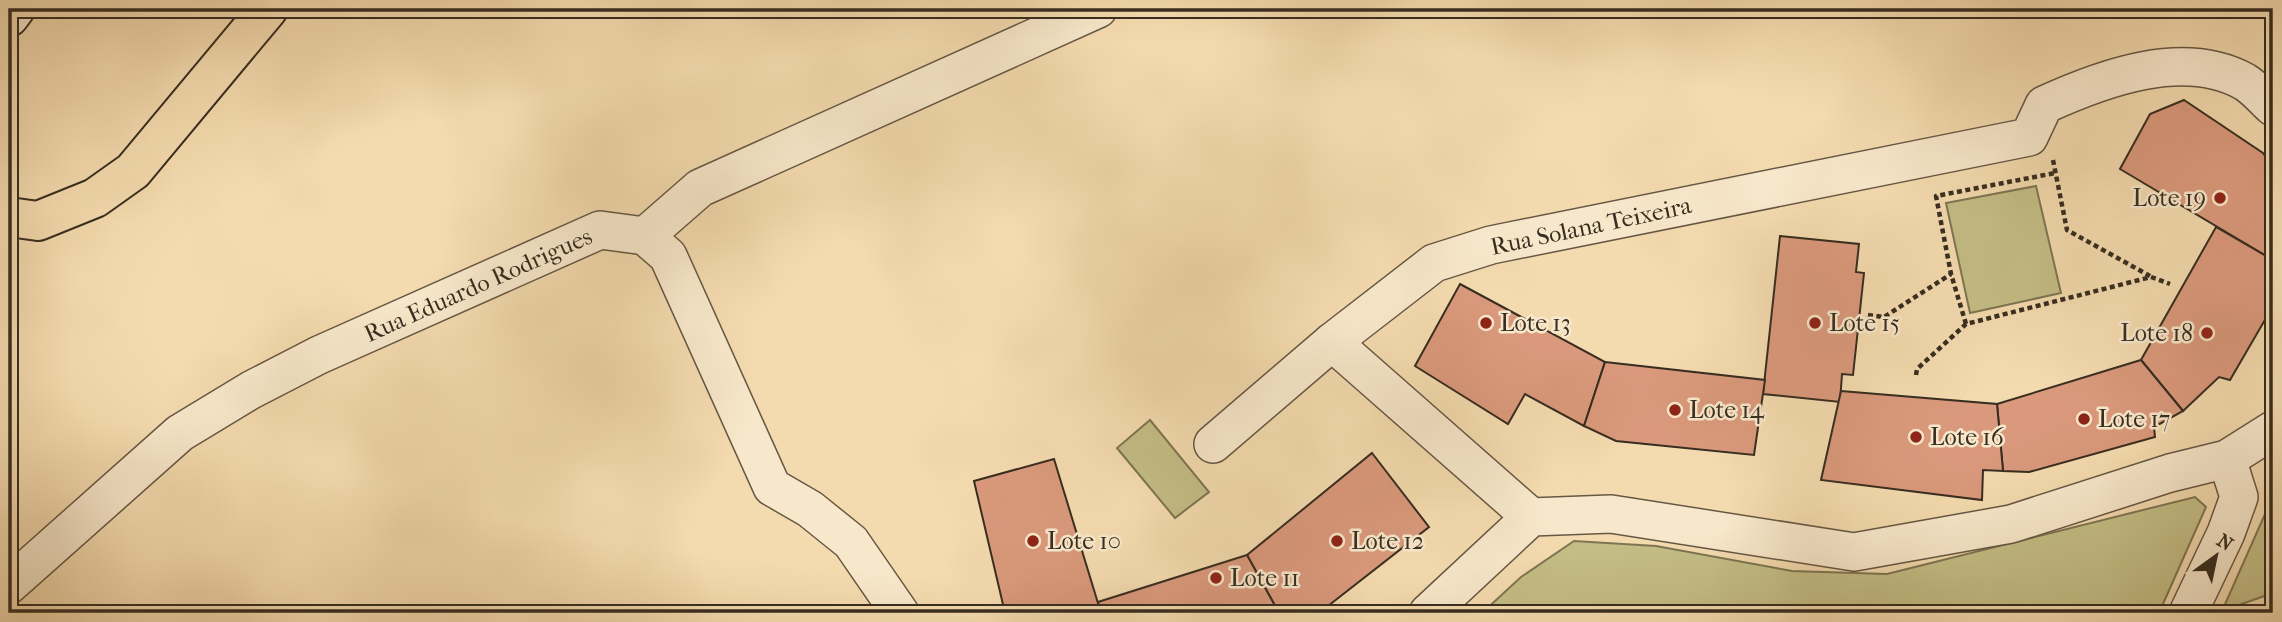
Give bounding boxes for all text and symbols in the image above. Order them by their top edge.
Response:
place label: Lote 19 [2133,184,2206,212]
marker: Lote 19 [2212,190,2228,206]
street label: Rua Solana Teixeira [1488,191,1695,261]
street label: Rua Eduardo Rodrigues [360,222,596,348]
place label: Lote 13 [1500,309,1571,337]
place label: Lote 15 [1829,309,1900,337]
marker: Lote 13 [1478,315,1494,331]
marker: Lote 15 [1807,315,1823,331]
place label: Lote 18 [2120,319,2193,347]
marker: Lote 18 [2199,325,2215,341]
place label: Lote 14 [1689,396,1765,424]
marker: Lote 14 [1667,402,1683,418]
place label: Lote 17 [2098,405,2170,433]
marker: Lote 17 [2076,411,2092,427]
place label: Lote 16 [1930,423,2005,451]
marker: Lote 16 [1908,429,1924,445]
north arrow [2180,520,2250,590]
place label: Lote 10 [1047,527,1121,555]
place label: Lote 12 [1351,527,1424,555]
text: N [2213,529,2237,556]
marker: Lote 10 [1025,533,1041,549]
marker: Lote 12 [1329,533,1345,549]
place label: Lote 11 [1230,564,1299,592]
marker: Lote 11 [1208,570,1224,586]

